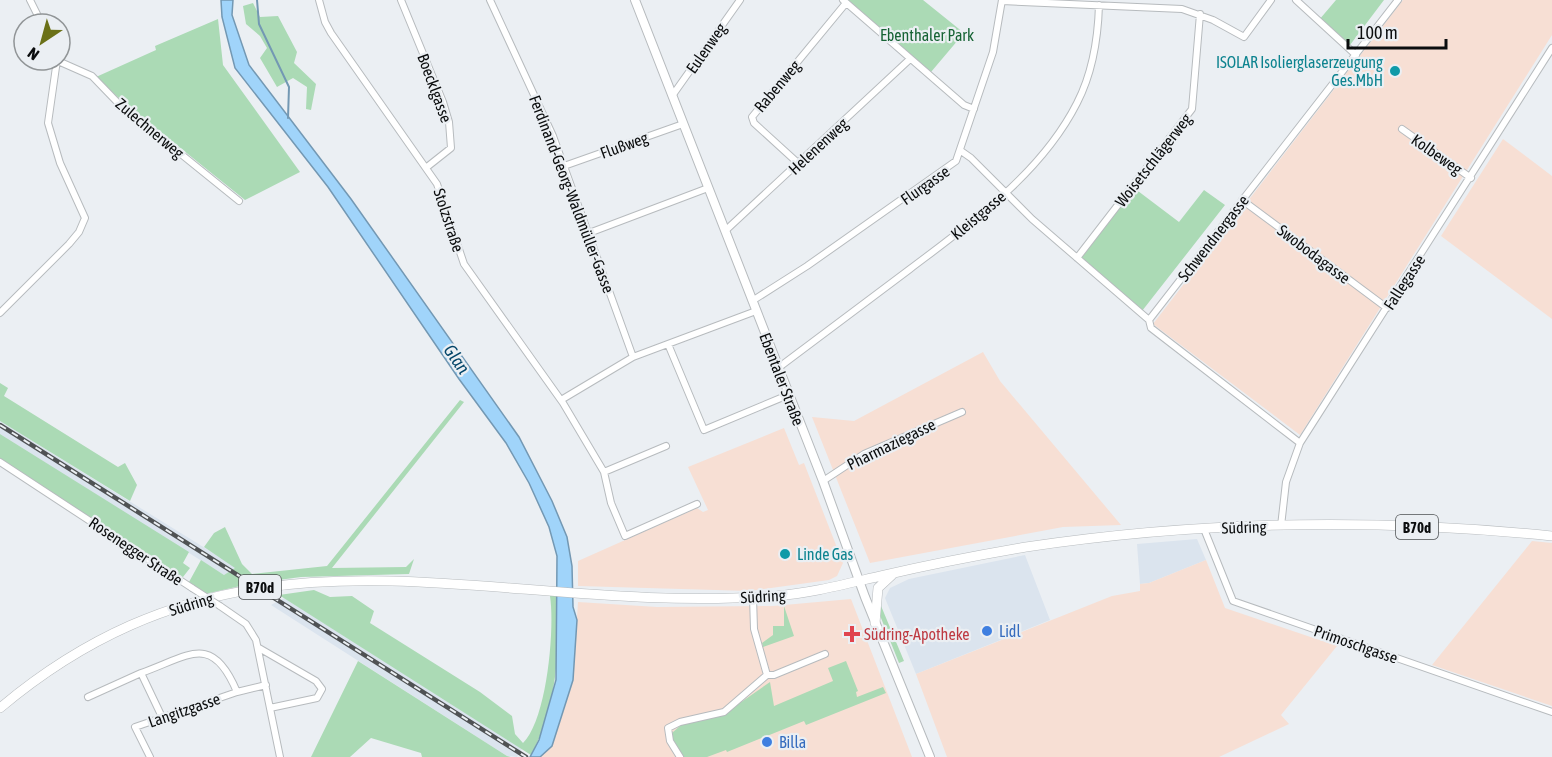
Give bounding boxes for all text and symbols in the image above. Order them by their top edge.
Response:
north arrow [12,12,72,72]
scale bar [1348,12,1446,50]
street label: Eulenweg [682,19,731,77]
text: 100 m [1357,22,1398,43]
park label: Ebenthaler Park [880,26,974,44]
text: N [24,44,42,64]
street label: Boecklgasse [413,51,456,125]
place label: ISOLAR Isolierglaserzeugung Ges.MbH [1216,53,1383,89]
street label: Rabenweg [750,57,805,116]
marker: ISOLAR Isolierglaserzeugung Ges.MbH [1388,64,1402,78]
street label: Ferdinand-Georg-Waldmüller-Gasse [525,93,618,296]
street label: Zulechnerweg [112,94,188,162]
street label: Woisetschlägerweg [1111,110,1196,211]
street label: Helenenweg [785,114,852,179]
street label: Flußweg [598,128,651,163]
street label: Kolbeweg [1408,130,1466,179]
street label: Flurgasse [897,162,953,209]
street label: Stolzstraße [430,186,468,254]
street label: Kleistgasse [947,187,1010,244]
street label: Schwendnergasse [1174,191,1253,285]
street label: Swobodagasse [1274,221,1354,288]
street label: Fallegasse [1380,251,1429,313]
street label: Ebentaler Straße [756,330,808,428]
water label: Glan [439,340,475,378]
street label: Pharmaziegasse [844,415,939,474]
street label: Rosenegger Straße [85,513,186,590]
road number: B70d [1396,515,1438,539]
street label: Südring [1221,517,1267,538]
place label: Linde Gas [797,545,854,563]
marker: Linde Gas [778,547,792,561]
road number: B70d [239,575,281,599]
street label: Südring [740,586,786,607]
street label: Südring [167,589,216,620]
street label: Primoschgasse [1312,621,1400,668]
place label: Lidl [999,622,1021,640]
marker: Lidl [980,624,994,638]
place label: Südring-Apotheke [864,625,970,644]
marker: Südring-Apotheke [845,627,859,641]
street label: Langitzgasse [146,689,223,732]
place label: Billa [779,733,806,751]
marker: Billa [760,735,774,749]

